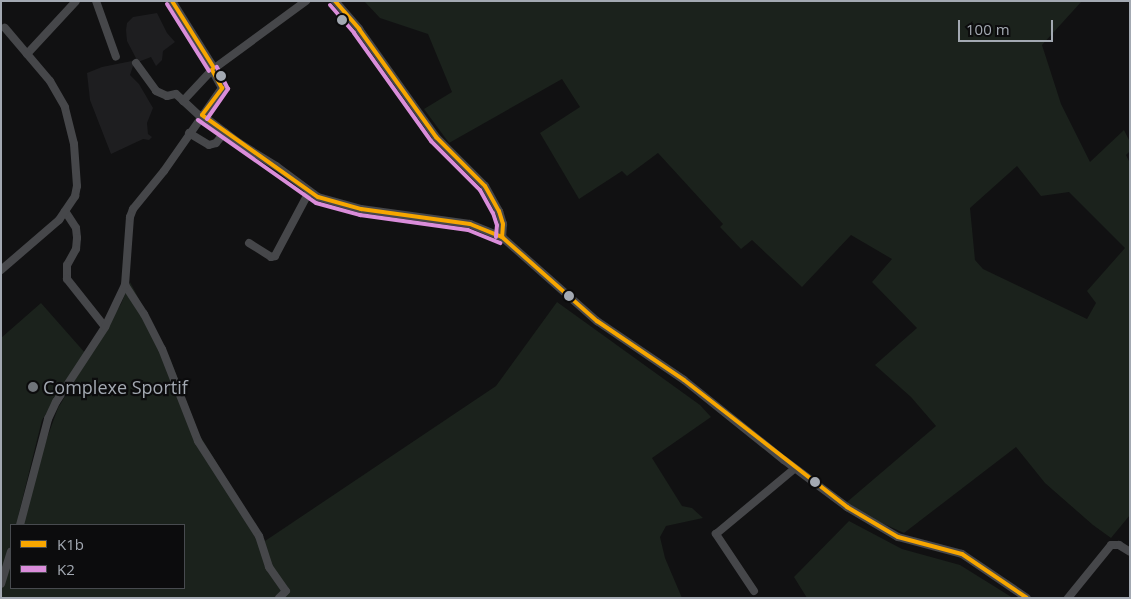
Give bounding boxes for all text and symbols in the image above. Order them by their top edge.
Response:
scale bar [961,10,1056,42]
unlabelled marker [337,15,347,25]
text: 100 m [966,19,1010,39]
unlabelled marker [216,71,226,81]
unlabelled marker [564,291,574,301]
place label: Complexe Sportif [43,376,188,398]
marker: Complexe Sportif [27,381,39,393]
unlabelled marker [810,477,820,487]
legend [10,524,185,589]
text: K1b [57,534,84,554]
text: K2 [57,559,75,579]

